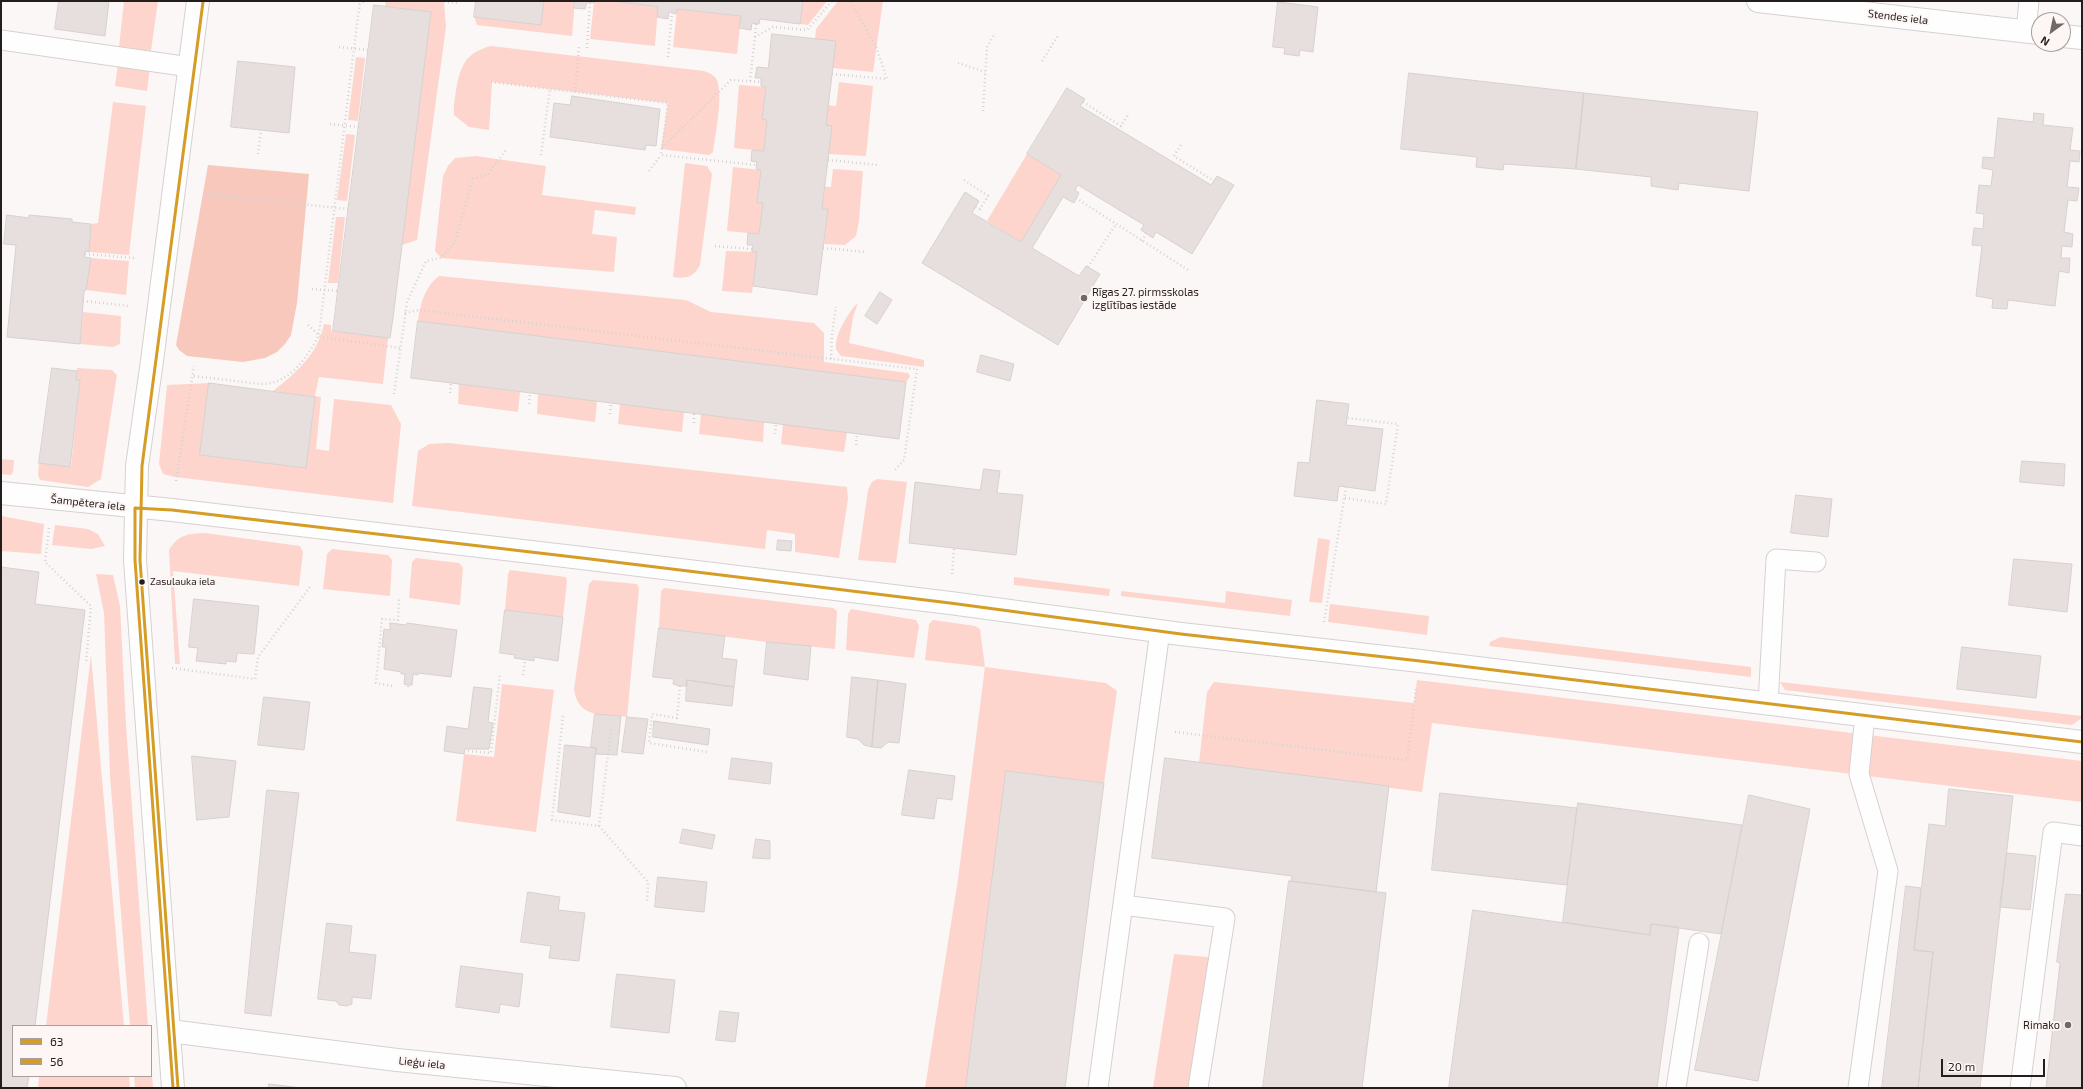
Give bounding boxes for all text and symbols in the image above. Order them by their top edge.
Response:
street label: Stendes iela [1867,7,1929,27]
north arrow [2031,12,2071,52]
text: N [2038,34,2052,49]
place label: Rīgas 27. pirmsskolas izglītības iestāde [1092,285,1199,311]
marker: Rīgas 27. pirmsskolas izglītības iestāde [1079,293,1089,303]
street label: Šampētera iela [50,493,126,513]
place label: Zasulauka iela [150,576,215,588]
marker: Zasulauka iela [137,577,147,587]
place label: Rimako [2023,1018,2060,1032]
marker: Rimako [2063,1020,2073,1030]
legend [12,1025,152,1077]
text: 63 [50,1034,64,1048]
scale bar [1943,1051,2047,1077]
text: 56 [50,1054,63,1068]
street label: Lieģu iela [398,1054,446,1072]
text: 20 m [1948,1059,1975,1073]

